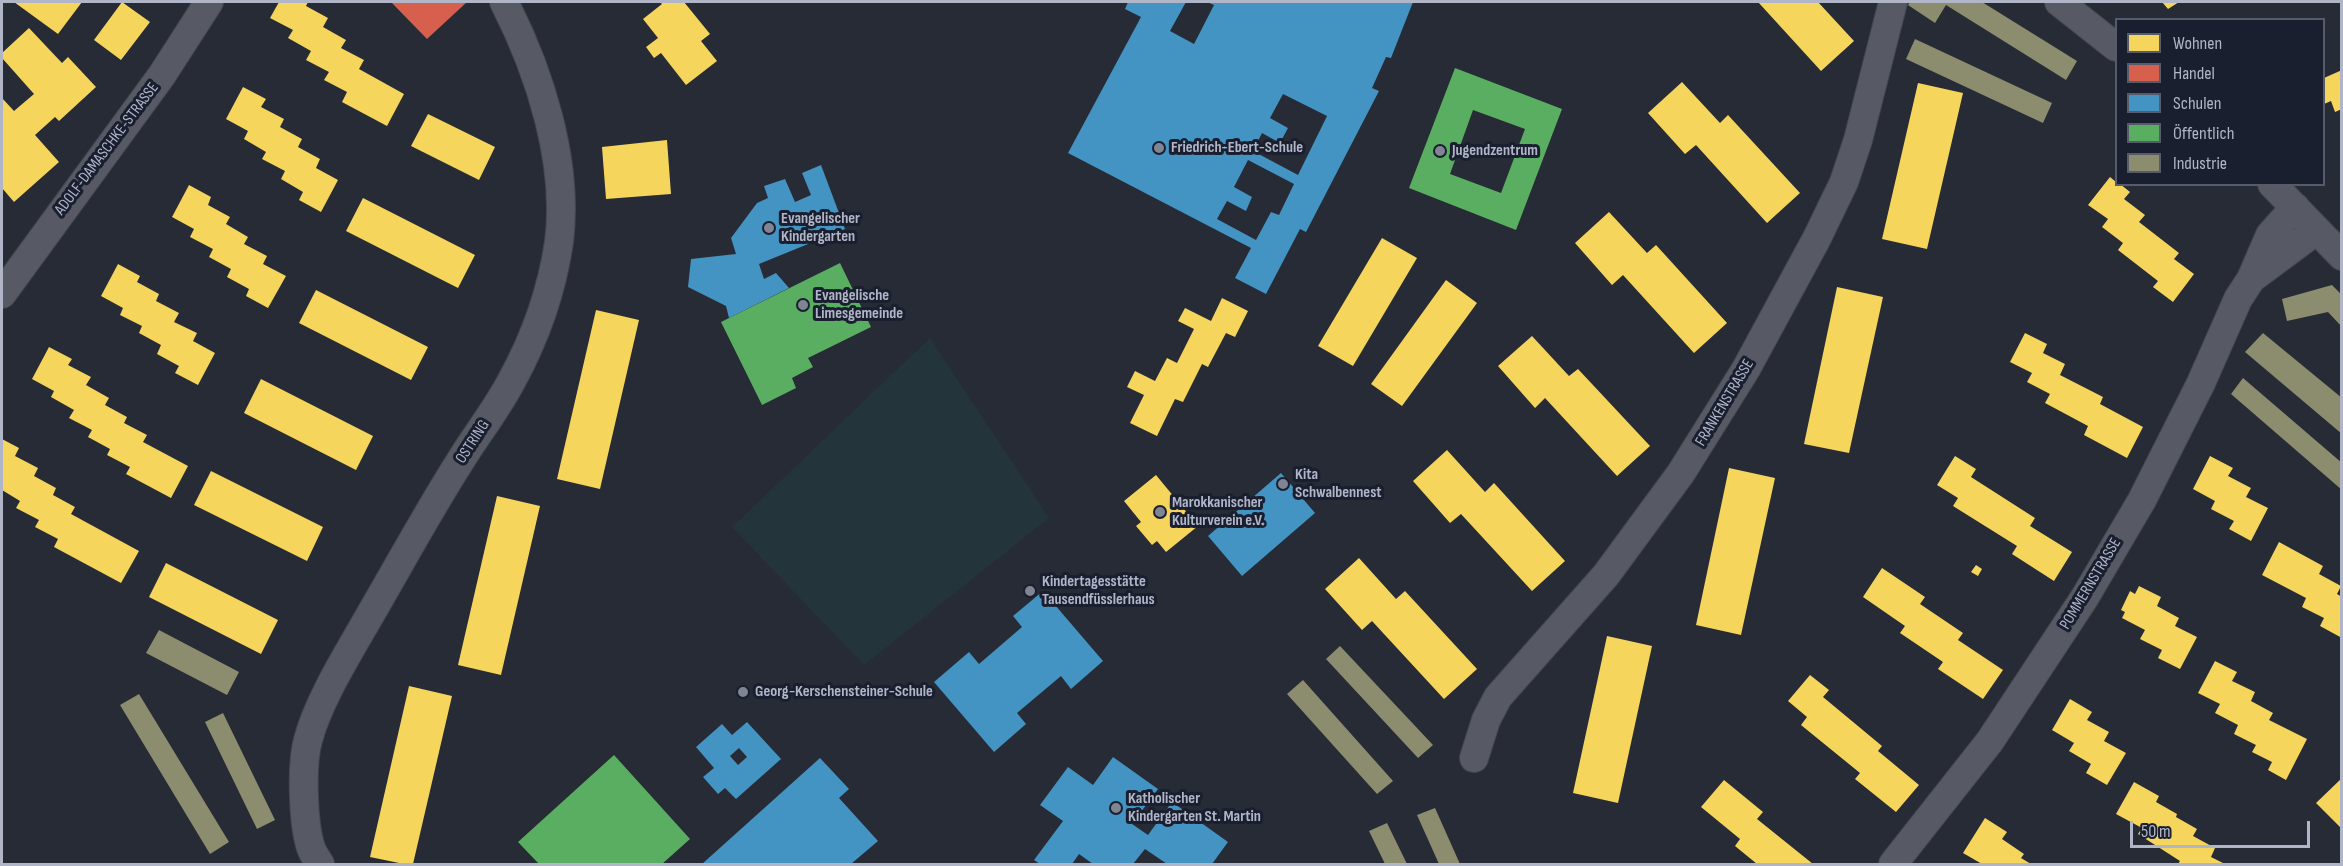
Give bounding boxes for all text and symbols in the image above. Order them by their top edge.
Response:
legend [2115,18,2325,186]
text: Wohnen [2173,33,2222,54]
text: Handel [2173,63,2215,84]
street label: ADOLF-DAMASCHKE-STRASSE [51,79,163,219]
text: Schulen [2173,93,2221,114]
text: Öffentlich [2173,123,2234,144]
place label: Friedrich-Ebert-Schule [1171,138,1303,158]
marker: Friedrich-Ebert-Schule [1152,141,1166,155]
place label: Jugendzentrum [1452,141,1538,161]
marker: Jugendzentrum [1433,144,1447,158]
text: Industrie [2173,153,2227,174]
place label: Evangelischer Kindergarten [781,209,860,247]
marker: Evangelischer Kindergarten [762,221,776,235]
place label: Evangelische Limesgemeinde [815,286,903,324]
marker: Evangelische Limesgemeinde [796,298,810,312]
street label: FRANKENSTRASSE [1692,356,1758,450]
street label: OSTRING [452,417,494,467]
place label: Kita Schwalbennest [1295,465,1382,503]
marker: Kita Schwalbennest [1276,477,1290,491]
place label: Marokkanischer Kulturverein e.V. [1172,493,1264,531]
marker: Marokkanischer Kulturverein e.V. [1153,505,1167,519]
street label: POMMERNSTRASSE [2056,535,2126,633]
place label: Kindertagesstätte Tausendfüsslerhaus [1042,572,1155,610]
marker: Kindertagesstätte Tausendfüsslerhaus [1023,584,1037,598]
place label: Georg-Kerschensteiner-Schule [755,682,933,702]
marker: Georg-Kerschensteiner-Schule [736,685,750,699]
place label: Katholischer Kindergarten St. Martin [1128,789,1261,827]
marker: Katholischer Kindergarten St. Martin [1109,801,1123,815]
scale bar [2133,809,2313,847]
text: 50 m [2141,821,2171,842]

